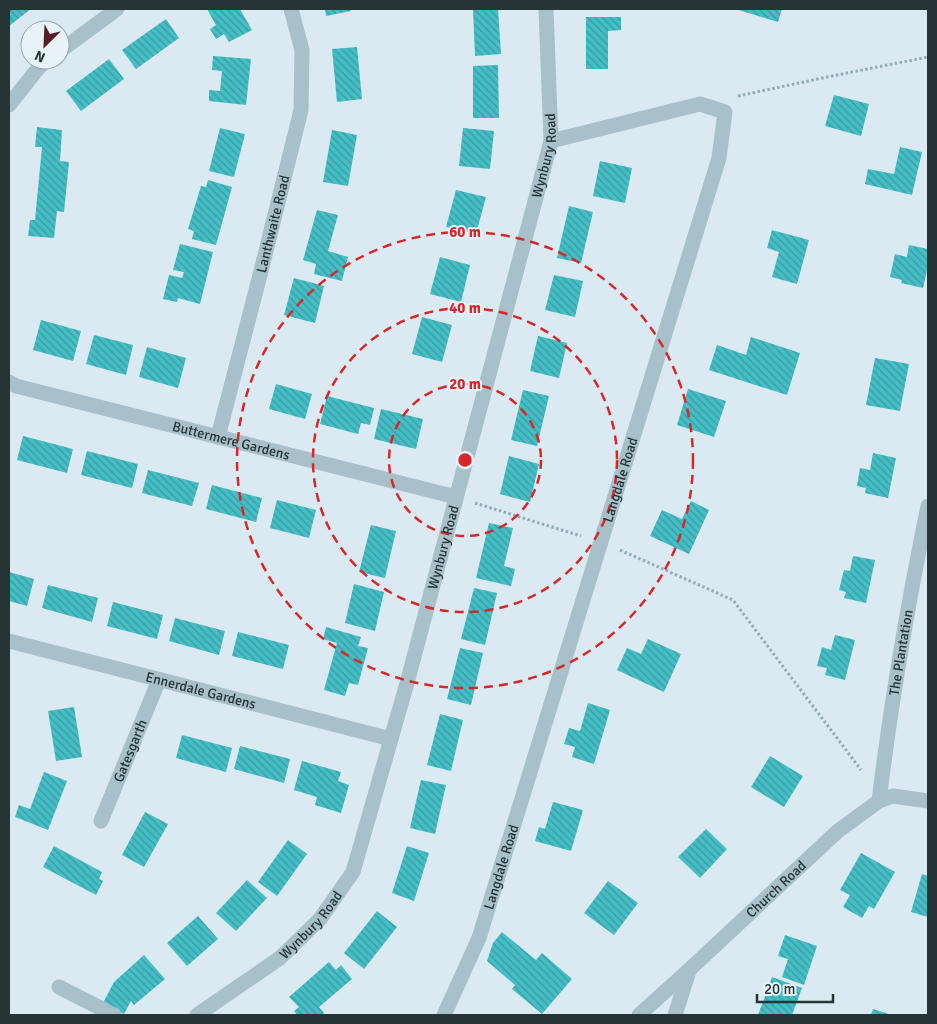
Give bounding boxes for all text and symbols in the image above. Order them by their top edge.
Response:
north arrow [20,20,70,70]
text: N [32,47,48,66]
street label: Wynbury Road [528,113,560,200]
street label: Lanthwaite Road [252,173,293,274]
text: 60 m [449,223,481,241]
text: 40 m [449,299,481,317]
text: 20 m [449,375,481,393]
street label: Buttermere Gardens [171,417,292,463]
street label: Langdale Road [599,435,641,524]
centre of rings [456,451,474,469]
street label: Wynbury Road [424,503,462,591]
street label: The Plantation [885,608,916,697]
street label: Ennerdale Gardens [144,668,258,713]
street label: Gatesgarth [109,717,150,785]
street label: Langdale Road [480,822,522,911]
street label: Church Road [742,857,809,921]
street label: Wynbury Road [276,887,346,963]
scale bar [757,972,833,1004]
text: 20 m [764,980,795,998]

